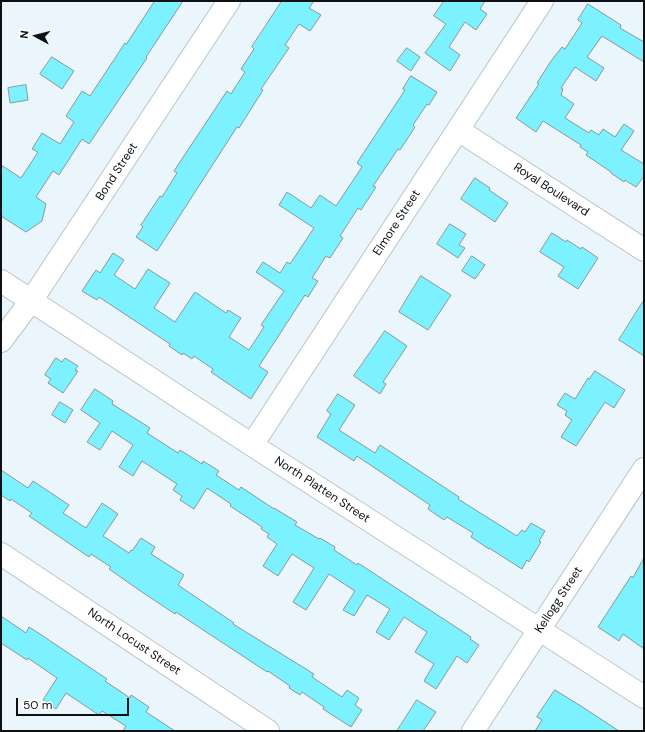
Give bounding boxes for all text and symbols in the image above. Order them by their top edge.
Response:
north arrow [16,16,56,56]
text: N [17,30,32,39]
street label: Bond Street [93,140,141,204]
street label: Royal Boulevard [511,160,591,220]
street label: Elmore Street [370,187,424,259]
street label: North Platten Street [272,454,372,526]
street label: Kellogg Street [532,564,586,636]
street label: North Locust Street [85,605,183,679]
scale bar [18,690,131,716]
text: 50 m [23,697,52,713]

